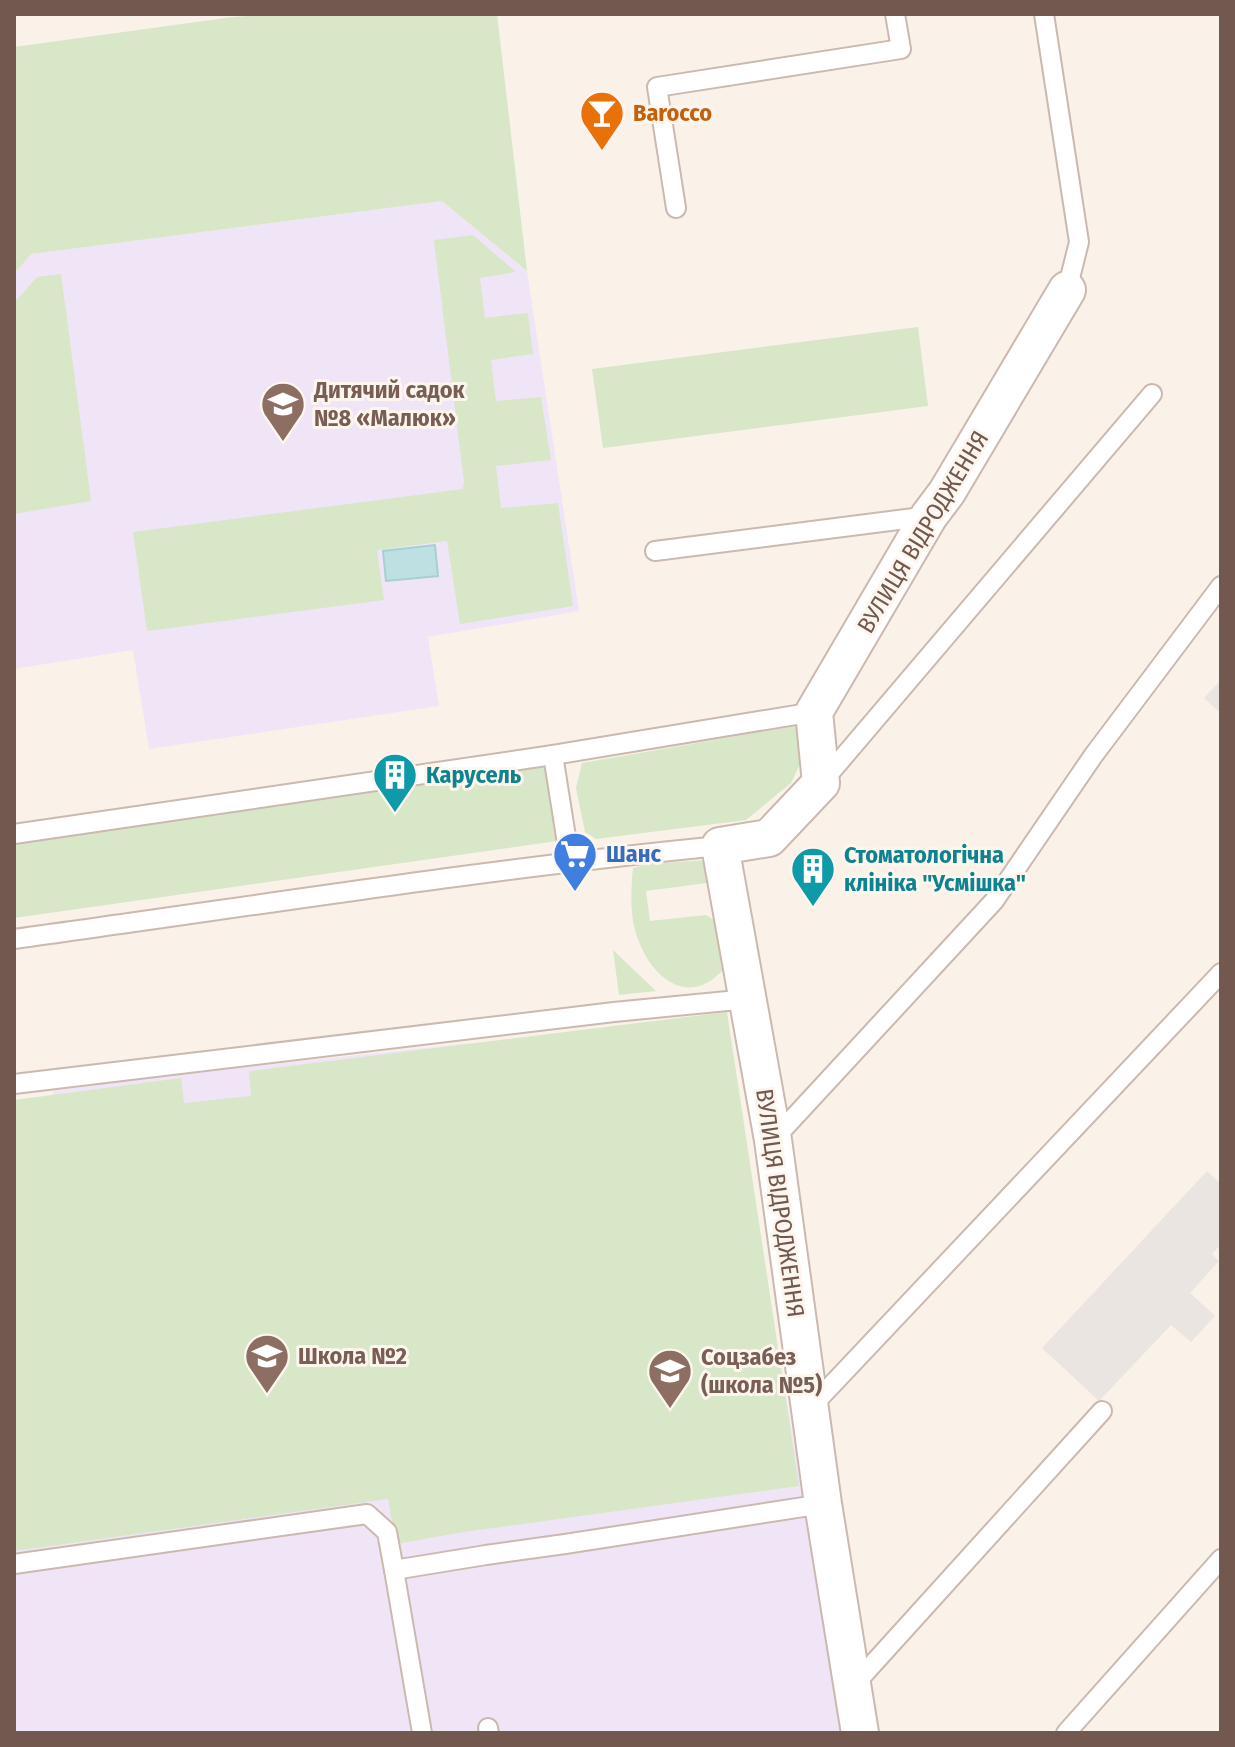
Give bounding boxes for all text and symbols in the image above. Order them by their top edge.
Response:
bar icon: Barocco [578,89,626,152]
place label: Barocco [633,99,712,127]
place label: Дитячий садок №8 «Малюк» [313,376,465,432]
school or university icon: Дитячий садок №8 «Малюк» [259,380,307,443]
street label: ВУЛИЦЯ ВІДРОДЖЕННЯ [852,426,994,638]
building icon: Карусель [371,751,419,814]
place label: Карусель [426,761,522,789]
supermarket icon: Шанс [551,830,599,893]
place label: Шанс [606,840,661,868]
place label: Стоматологічна клініка "Усмішка" [844,841,1026,897]
building icon: Стоматологічна клініка "Усмішка" [789,845,837,908]
street label: ВУЛИЦЯ ВІДРОДЖЕННЯ [750,1087,810,1319]
school or university icon: Школа №2 [243,1332,291,1395]
place label: Школа №2 [298,1342,407,1370]
place label: Соцзабез (школа №5) [701,1343,822,1399]
school or university icon: Соцзабез (школа №5) [646,1347,694,1410]

